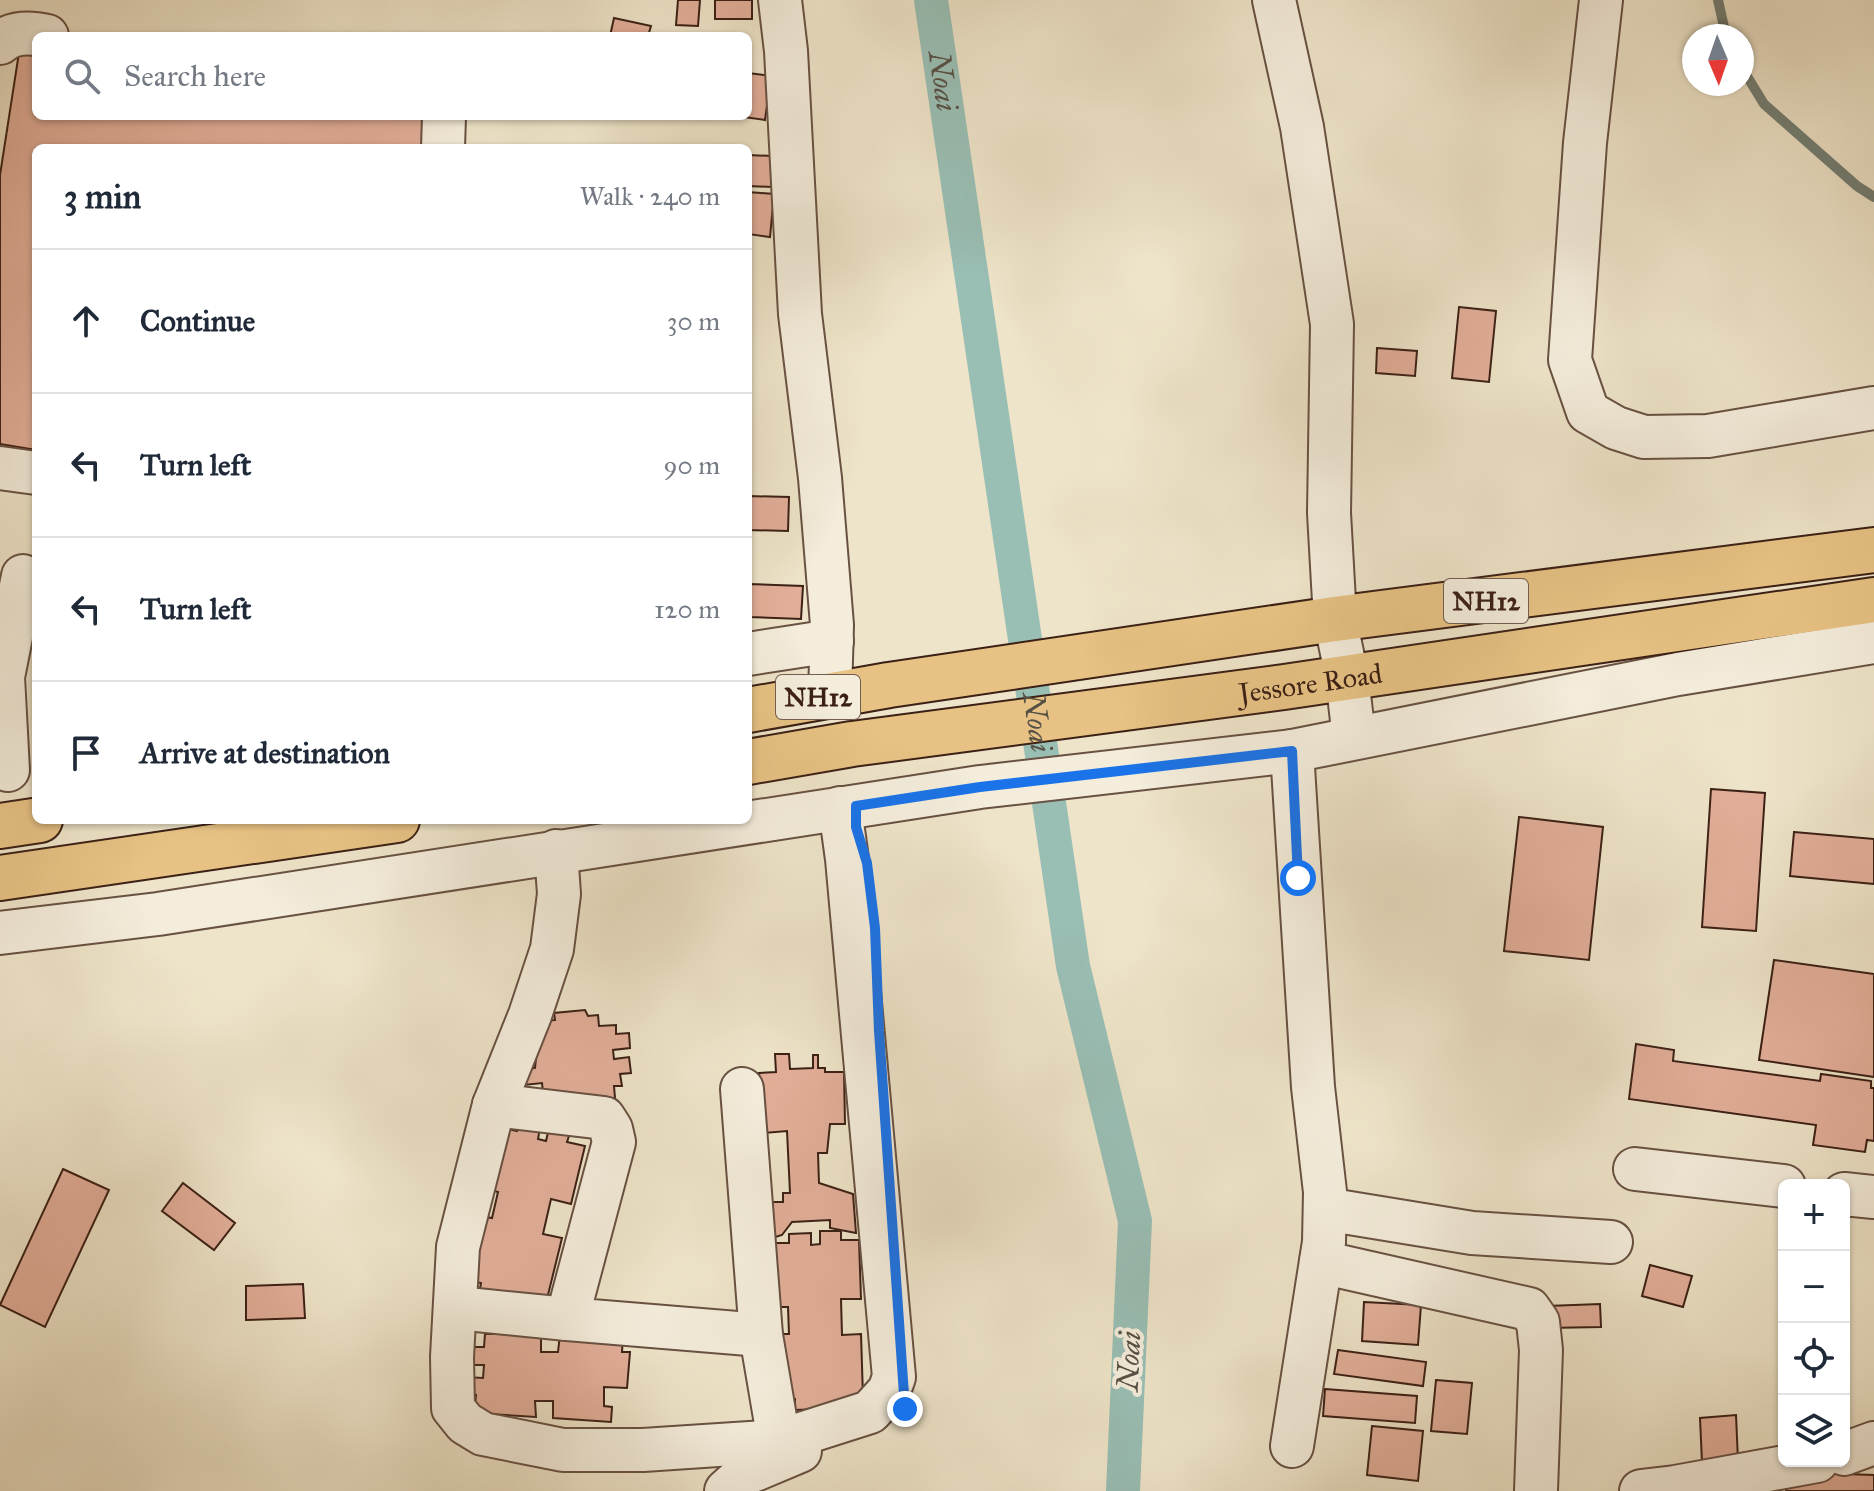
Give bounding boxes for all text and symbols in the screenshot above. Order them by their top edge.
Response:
north arrow [1682,24,1754,96]
search box [32,32,752,120]
water label: Noai [920,47,965,114]
icon: search [60,54,104,98]
text: Search here [124,58,266,94]
text: 3 min [64,176,141,217]
text: Walk · 240 m [580,180,720,212]
icon: ahead [64,299,108,343]
text: Continue [140,303,255,339]
text: 30 m [667,305,720,337]
icon: left [64,443,108,487]
text: Turn left [140,447,251,483]
text: 90 m [663,449,720,481]
road number: NH12 [1444,579,1528,623]
icon: left [64,587,108,631]
text: Turn left [140,591,251,627]
text: 120 m [654,593,720,625]
street label: Jessore Road [1233,655,1385,711]
road number: NH12 [776,675,860,719]
water label: Noai [1015,688,1059,755]
icon: arrive [64,731,108,775]
text: Arrive at destination [140,735,390,771]
route start [1280,860,1316,896]
map controls [1778,1179,1850,1467]
button: + [1778,1179,1850,1251]
button: − [1778,1251,1850,1323]
button: locate [1778,1323,1850,1395]
water label: Noai [1109,1330,1149,1394]
route end [887,1391,923,1427]
button: layers [1778,1395,1850,1467]

